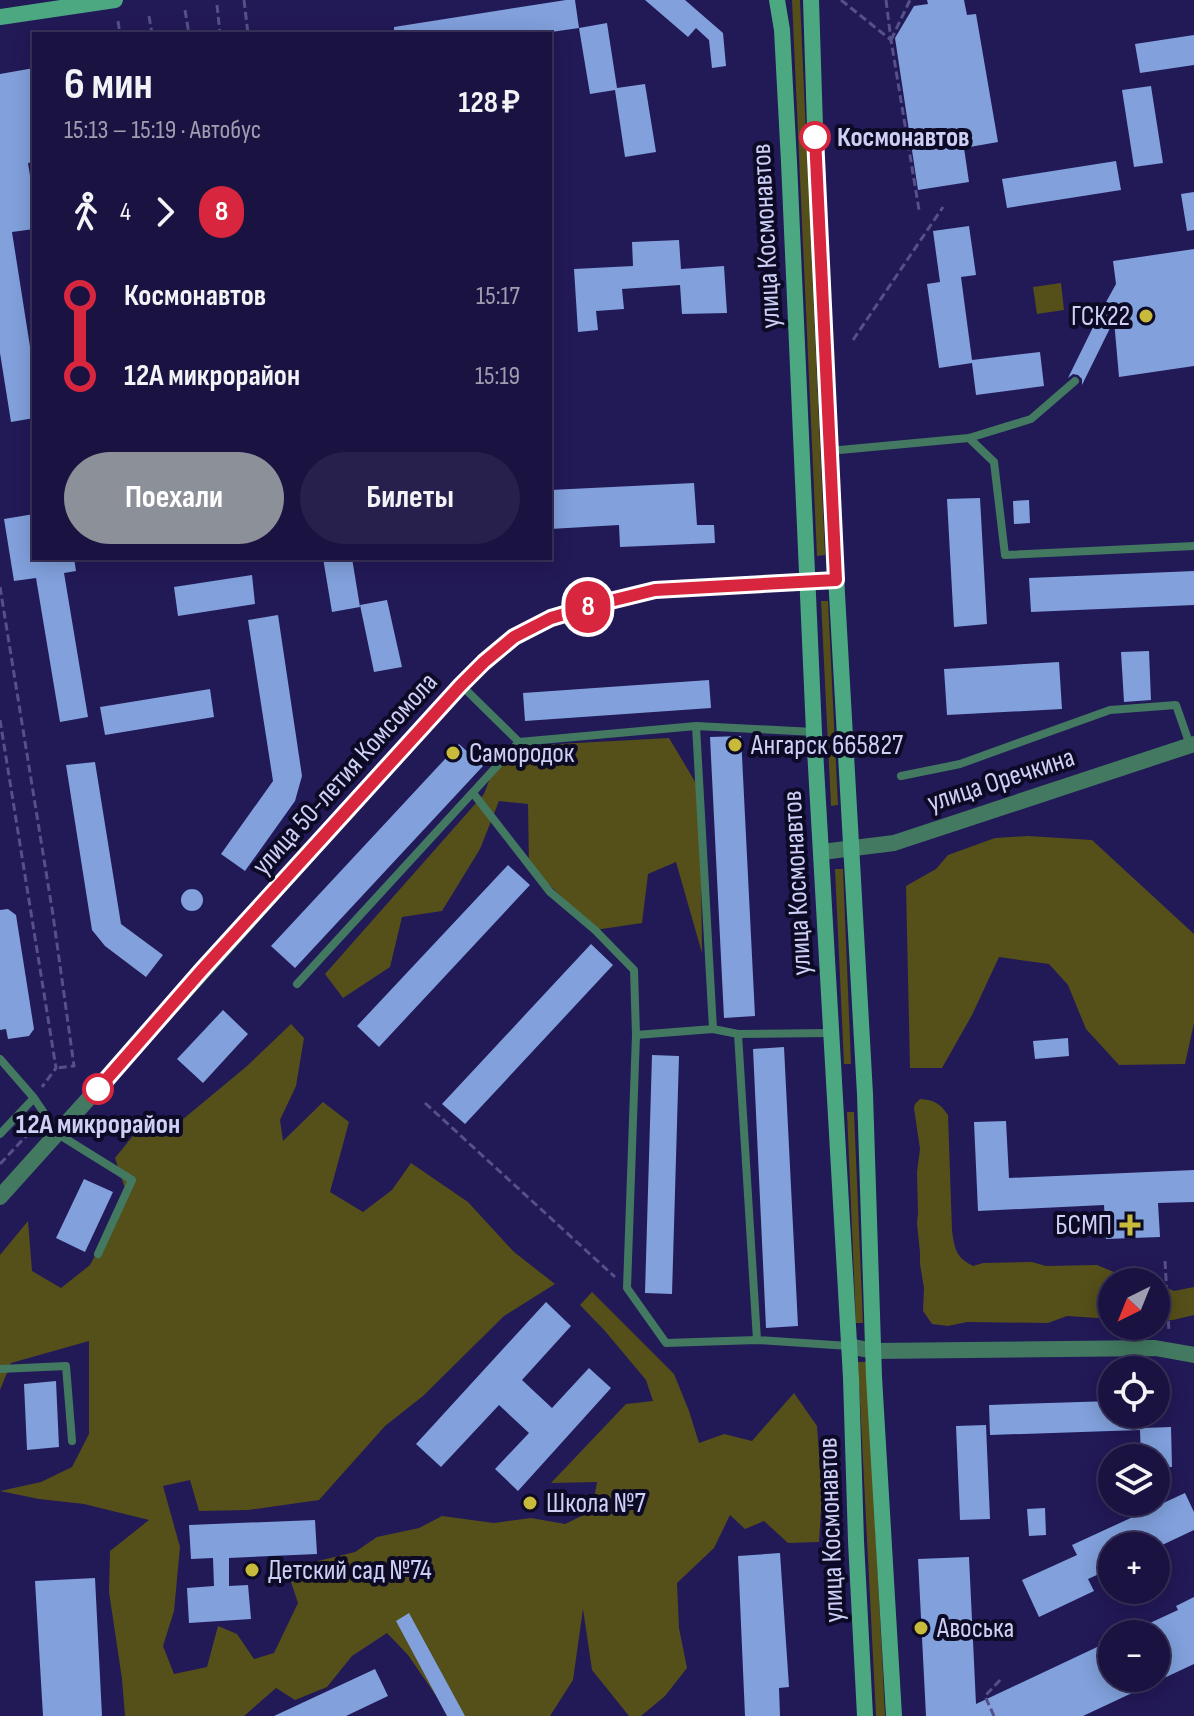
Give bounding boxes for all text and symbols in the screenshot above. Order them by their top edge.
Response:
text: 6 мин [64,58,153,111]
text: 128 ₽ [458,85,520,121]
text: 15:13 – 15:19 · Автобус [64,115,261,146]
place label: Космонавтов [837,121,970,154]
marker: Космонавтов [800,122,830,152]
street label: улица Космонавтов [745,143,787,329]
icon: walk [64,190,108,234]
icon: forward [143,190,187,234]
text: 8 [215,195,228,228]
text: 4 [120,197,131,228]
text: Космонавтов [124,278,266,314]
text: 15:17 [476,281,520,312]
place label: ГСК22 [1071,300,1130,333]
marker: ГСК22 [1137,307,1155,325]
text: 12А микрорайон [124,358,300,394]
text: 15:19 [475,361,520,392]
button: Поехали [64,452,284,544]
button: Билеты [300,452,520,544]
line badge: 8 [562,581,614,633]
text: 8 [581,590,595,623]
street label: улица 50-летия Комсомола [245,666,445,882]
place label: Ангарск 665827 [750,729,903,762]
marker: Ангарск 665827 [726,736,744,754]
place label: Самородок [469,737,575,770]
street label: улица Оречкина [923,741,1079,819]
marker: Самородок [444,744,462,762]
street label: улица Космонавтов [776,790,818,976]
marker: 12А микрорайон [83,1074,113,1104]
place label: 12А микрорайон [16,1108,180,1141]
place label: БСМП [1055,1209,1112,1242]
marker: БСМП [1119,1214,1141,1236]
north arrow [1098,1268,1170,1340]
map controls [1098,1268,1170,1692]
button: locate [1098,1356,1170,1428]
street label: улица Космонавтов [811,1437,851,1623]
button: layers [1098,1444,1170,1516]
place label: Школа №7 [546,1487,646,1520]
marker: Школа №7 [521,1494,539,1512]
button: + [1098,1532,1170,1604]
place label: Детский сад №74 [268,1554,432,1587]
marker: Детский сад №74 [243,1561,261,1579]
place label: Авоська [936,1612,1014,1645]
marker: Авоська [912,1619,930,1637]
button: − [1098,1620,1170,1692]

